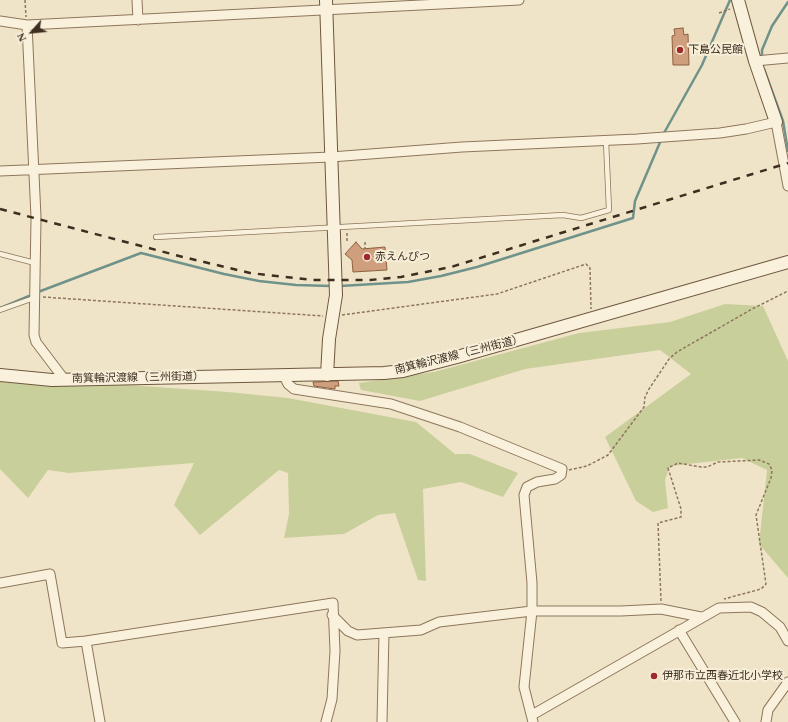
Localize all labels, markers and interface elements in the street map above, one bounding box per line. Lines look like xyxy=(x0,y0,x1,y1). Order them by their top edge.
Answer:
north arrow xyxy=(12,12,52,52)
text: N xyxy=(14,31,28,44)
place label: 下島公民館 xyxy=(688,43,743,57)
marker: 下島公民館 xyxy=(675,45,685,55)
place label: 赤えんぴつ xyxy=(375,250,430,264)
marker: 赤えんぴつ xyxy=(362,252,372,262)
street label: 南箕輪沢渡線（三州街道） xyxy=(393,333,525,377)
street label: 南箕輪沢渡線（三州街道） xyxy=(72,370,204,386)
place label: 伊那市立西春近北小学校 xyxy=(662,669,783,683)
marker: 伊那市立西春近北小学校 xyxy=(649,671,659,681)

